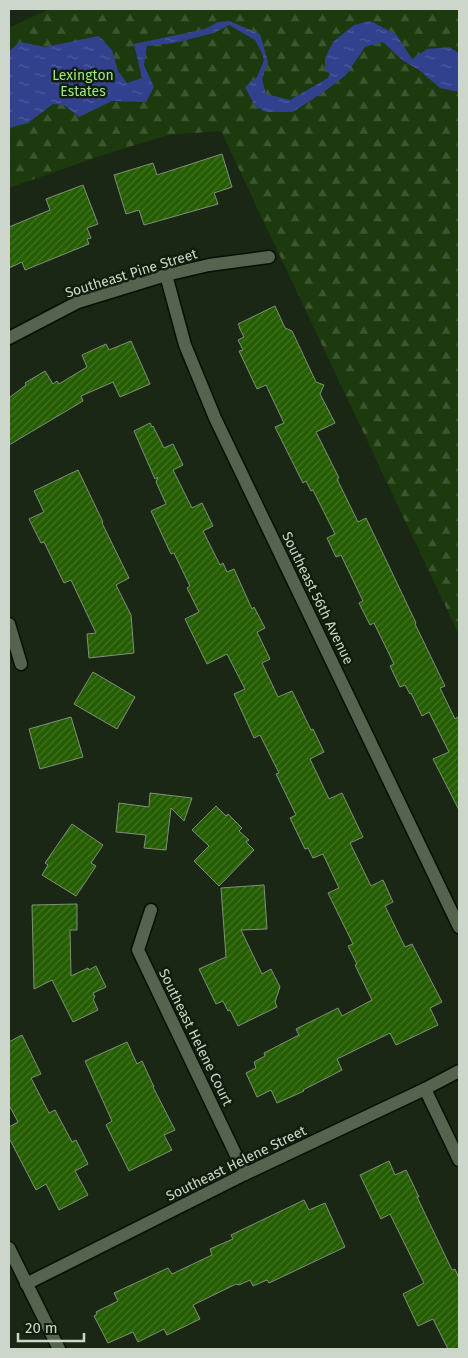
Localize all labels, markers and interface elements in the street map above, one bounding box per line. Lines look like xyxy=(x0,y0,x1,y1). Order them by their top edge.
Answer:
park label: Lexington Estates xyxy=(52,67,114,100)
street label: Southeast Pine Street xyxy=(63,245,200,302)
street label: Southeast 56th Avenue xyxy=(278,529,357,667)
street label: Southeast Helene Court xyxy=(155,966,237,1109)
street label: Southeast Helene Street xyxy=(163,1122,310,1205)
scale bar xyxy=(18,1310,84,1342)
text: 20 m xyxy=(25,1319,58,1337)

